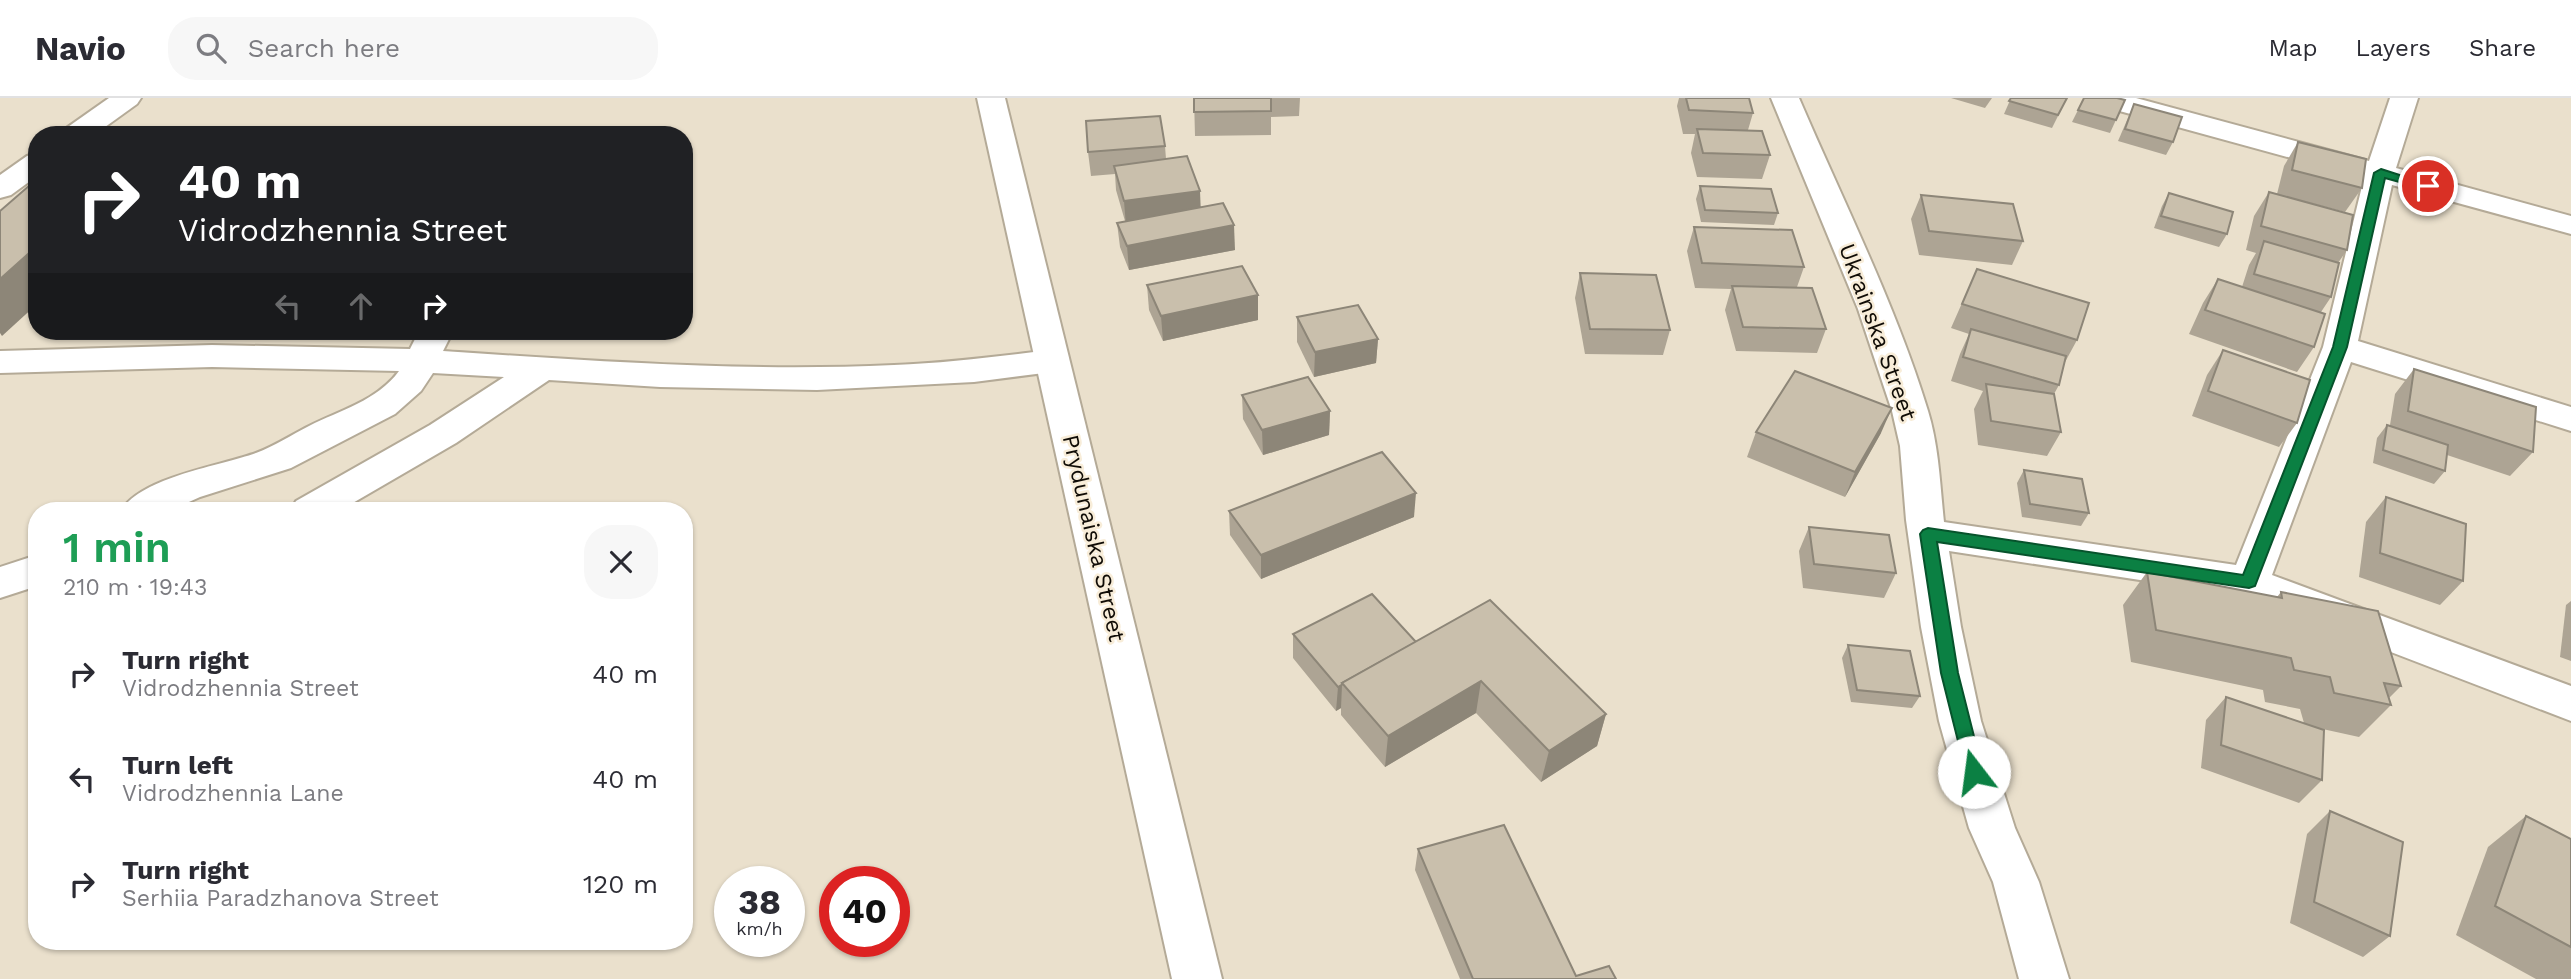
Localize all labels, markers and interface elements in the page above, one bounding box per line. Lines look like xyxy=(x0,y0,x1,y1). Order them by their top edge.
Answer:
search box xyxy=(168,17,658,80)
text: Navio xyxy=(35,29,126,68)
icon: search xyxy=(192,29,230,67)
text: Search here xyxy=(248,33,400,63)
text: Map xyxy=(2269,34,2317,62)
text: Layers xyxy=(2355,34,2431,62)
text: Share xyxy=(2469,34,2536,62)
text: 40 m xyxy=(178,152,301,210)
icon: right xyxy=(63,154,154,245)
pin xyxy=(2398,156,2458,216)
icon: arrive xyxy=(2409,167,2447,205)
text: Vidrodzhennia Street xyxy=(178,211,507,249)
street label: Ukrainska Street xyxy=(1833,240,1922,425)
icon: left xyxy=(269,287,307,325)
icon: ahead xyxy=(342,287,380,325)
icon: right xyxy=(415,287,453,325)
street label: Prydunaiska Street xyxy=(1057,432,1131,645)
text: 1 min xyxy=(63,523,171,572)
button: close xyxy=(584,525,658,599)
text: 210 m · 19:43 xyxy=(63,574,207,601)
text: Turn right xyxy=(122,645,249,675)
icon: right xyxy=(63,655,101,693)
text: 40 m xyxy=(592,659,658,689)
text: Vidrodzhennia Street xyxy=(122,675,359,702)
position arrow xyxy=(1937,735,2011,809)
text: Turn left xyxy=(122,750,233,780)
icon: left xyxy=(63,760,101,798)
text: 40 m xyxy=(592,764,658,794)
text: Vidrodzhennia Lane xyxy=(122,780,344,807)
text: Turn right xyxy=(122,855,249,885)
icon: right xyxy=(63,865,101,903)
speed limit sign: 40 xyxy=(819,866,910,957)
text: 120 m xyxy=(583,869,658,899)
text: 38 xyxy=(738,881,781,923)
text: Serhiia Paradzhanova Street xyxy=(122,885,439,912)
text: km/h xyxy=(736,918,783,939)

